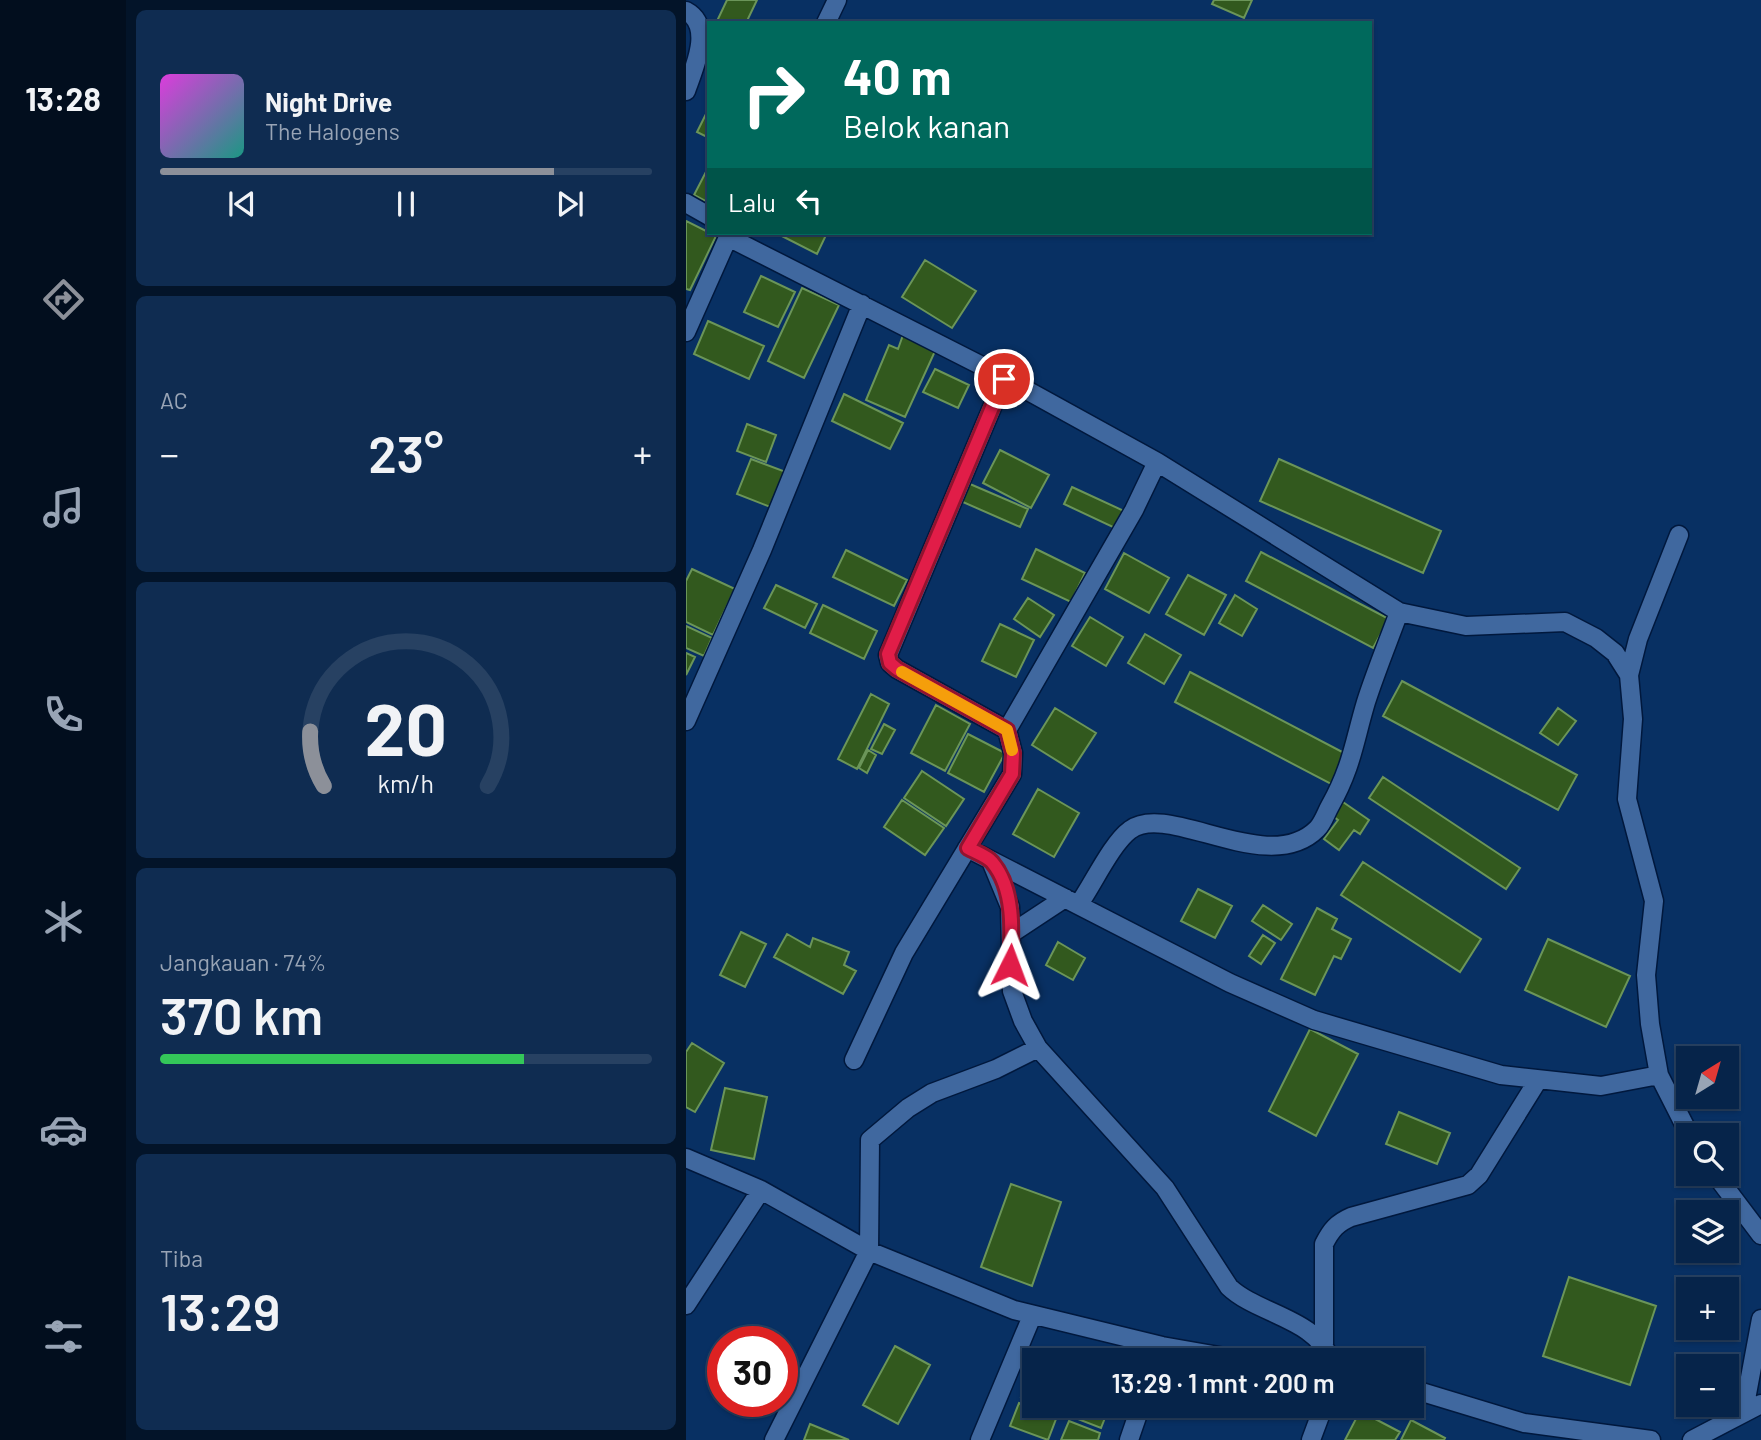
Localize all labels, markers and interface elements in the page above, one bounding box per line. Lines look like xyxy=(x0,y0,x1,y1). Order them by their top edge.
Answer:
text: 40 m xyxy=(843,46,951,105)
icon: right xyxy=(728,49,819,140)
text: 13:28 xyxy=(25,79,101,117)
text: Night Drive xyxy=(265,86,392,117)
text: Belok kanan xyxy=(843,106,1010,144)
text: The Halogens xyxy=(265,117,400,145)
icon: left xyxy=(790,182,828,220)
icon: previous xyxy=(223,185,261,223)
icon: pause xyxy=(387,185,425,223)
icon: next xyxy=(551,185,589,223)
text: Lalu xyxy=(728,186,776,217)
icon: directions xyxy=(39,275,88,324)
pin xyxy=(974,349,1034,409)
icon: arrive xyxy=(985,360,1023,398)
text: AC xyxy=(160,386,188,414)
text: 23° xyxy=(368,421,444,483)
text: − xyxy=(160,430,179,476)
text: + xyxy=(633,430,652,476)
icon: music xyxy=(39,483,88,532)
text: 20 xyxy=(365,683,447,771)
icon: phone xyxy=(39,690,88,739)
text: km/h xyxy=(378,768,434,798)
icon: climate xyxy=(39,897,88,946)
position arrow xyxy=(973,928,1047,1002)
text: Jangkauan · 74% xyxy=(160,948,326,976)
text: 370 km xyxy=(160,983,323,1045)
north arrow xyxy=(1676,1046,1740,1110)
map controls xyxy=(1676,1046,1739,1417)
icon: car xyxy=(39,1105,88,1154)
button: search xyxy=(1676,1123,1739,1186)
button: layers xyxy=(1676,1200,1739,1263)
text: Tiba xyxy=(160,1244,203,1272)
button: + xyxy=(1676,1277,1739,1340)
text: 13:29 xyxy=(160,1279,280,1341)
icon: filters xyxy=(39,1312,88,1361)
speed limit sign: 30 xyxy=(707,1326,798,1417)
button: − xyxy=(1676,1354,1739,1417)
text: 13:29 · 1 mnt · 200 m xyxy=(1111,1367,1335,1398)

